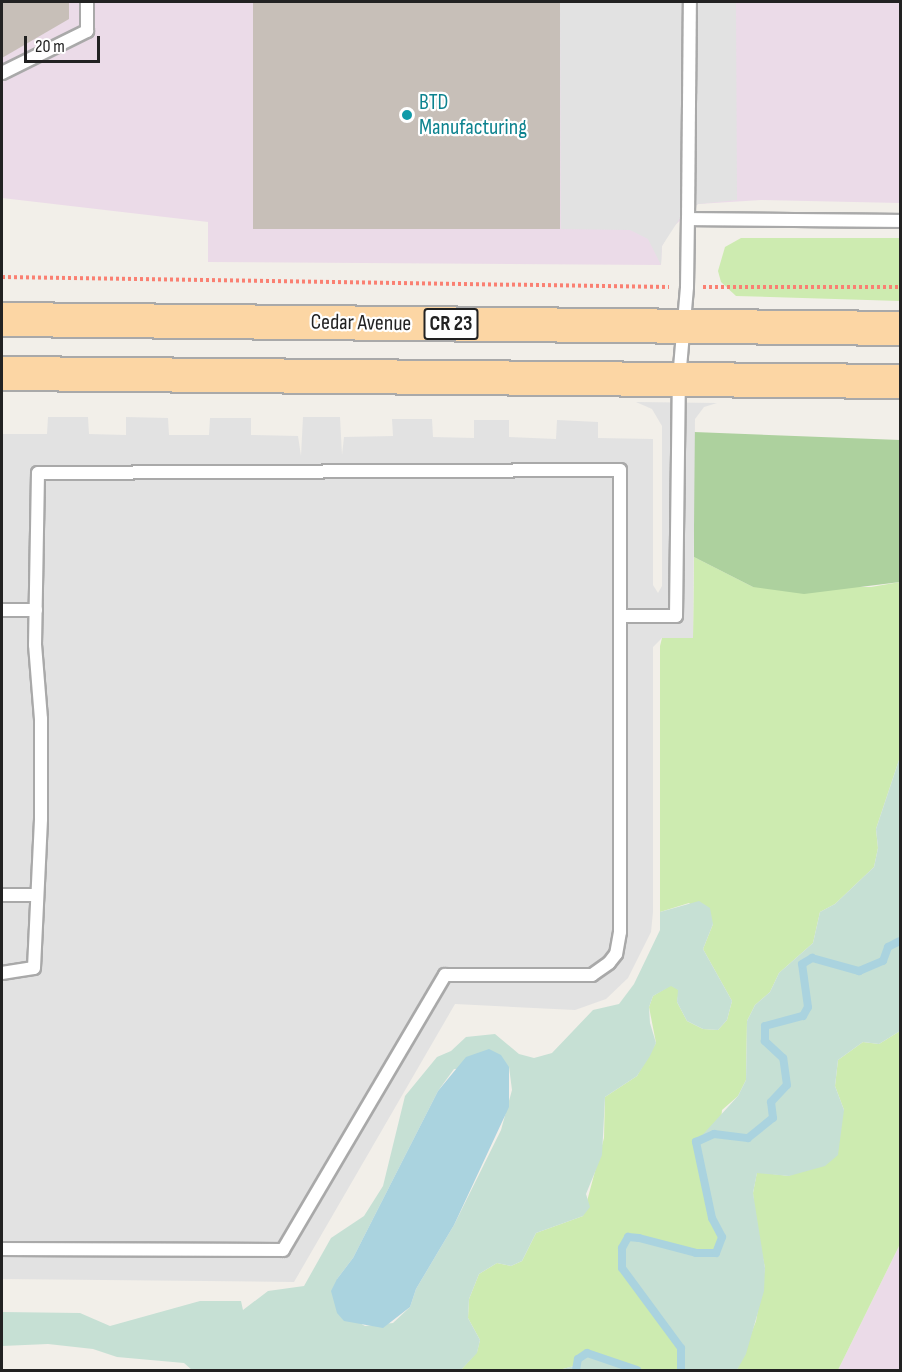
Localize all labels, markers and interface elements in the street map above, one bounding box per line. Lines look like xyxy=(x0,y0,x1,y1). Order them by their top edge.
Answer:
scale bar xyxy=(27,24,104,62)
text: 20 m xyxy=(35,36,65,57)
place label: BTD Manufacturing xyxy=(419,89,527,140)
marker: BTD Manufacturing xyxy=(400,108,414,122)
road number: CR 23 xyxy=(422,306,480,342)
street label: Cedar Avenue xyxy=(310,309,412,337)

